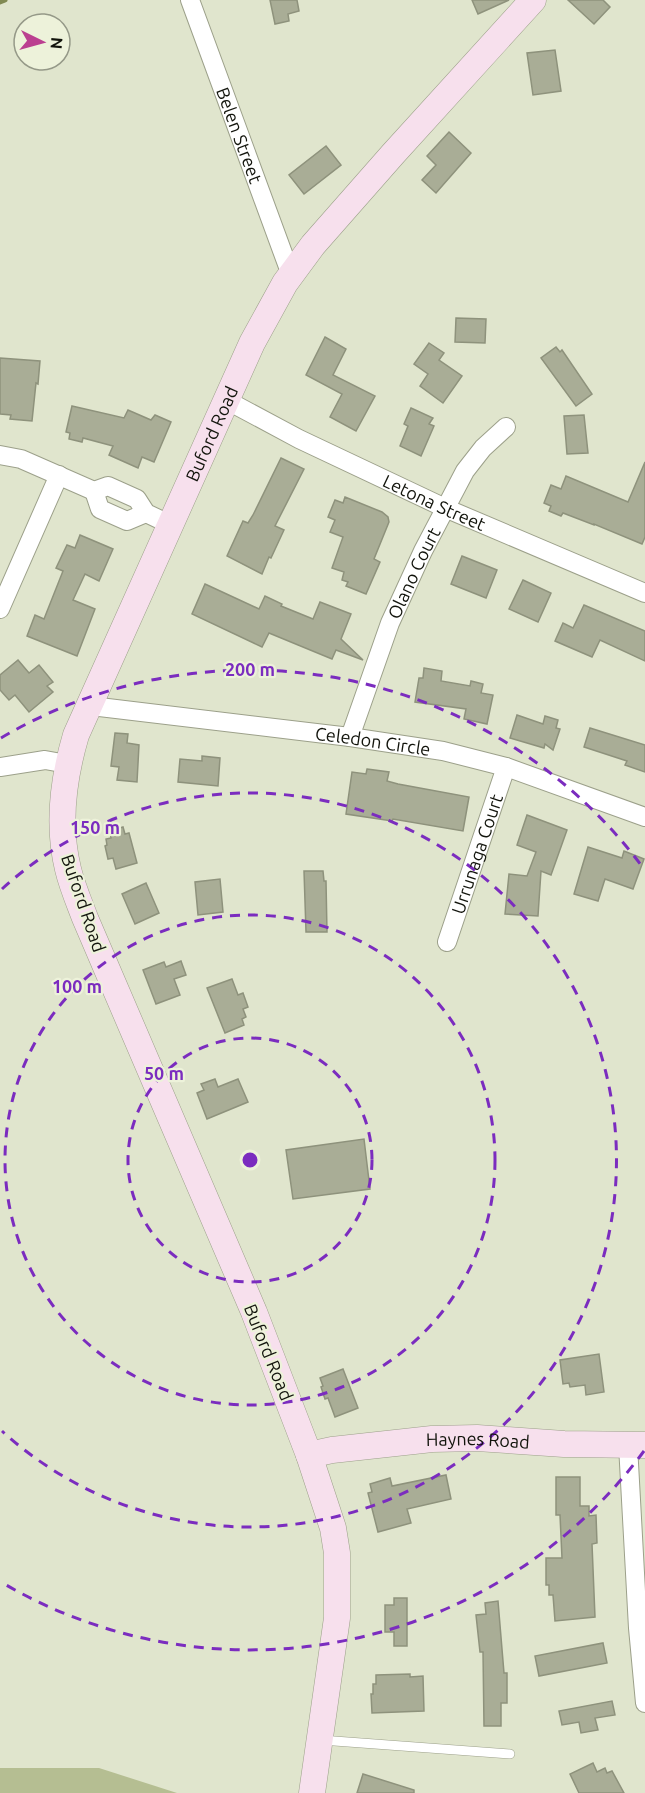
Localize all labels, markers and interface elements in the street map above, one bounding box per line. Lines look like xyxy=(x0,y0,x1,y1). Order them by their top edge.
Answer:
north arrow xyxy=(12,12,72,72)
text: N xyxy=(47,37,66,50)
street label: Belen Street xyxy=(213,84,266,186)
street label: Buford Road xyxy=(181,383,241,484)
street label: Letona Street xyxy=(380,470,489,534)
street label: Olano Court xyxy=(383,524,444,622)
text: 200 m xyxy=(225,659,275,679)
street label: Celedon Circle xyxy=(314,723,432,759)
street label: Urrunaga Court xyxy=(447,791,506,916)
text: 150 m xyxy=(70,817,120,837)
street label: Buford Road xyxy=(58,852,110,954)
text: 100 m xyxy=(52,976,102,996)
text: 50 m xyxy=(144,1063,184,1083)
centre of rings xyxy=(240,1150,260,1170)
street label: Buford Road xyxy=(241,1301,297,1403)
street label: Haynes Road xyxy=(426,1428,530,1452)

